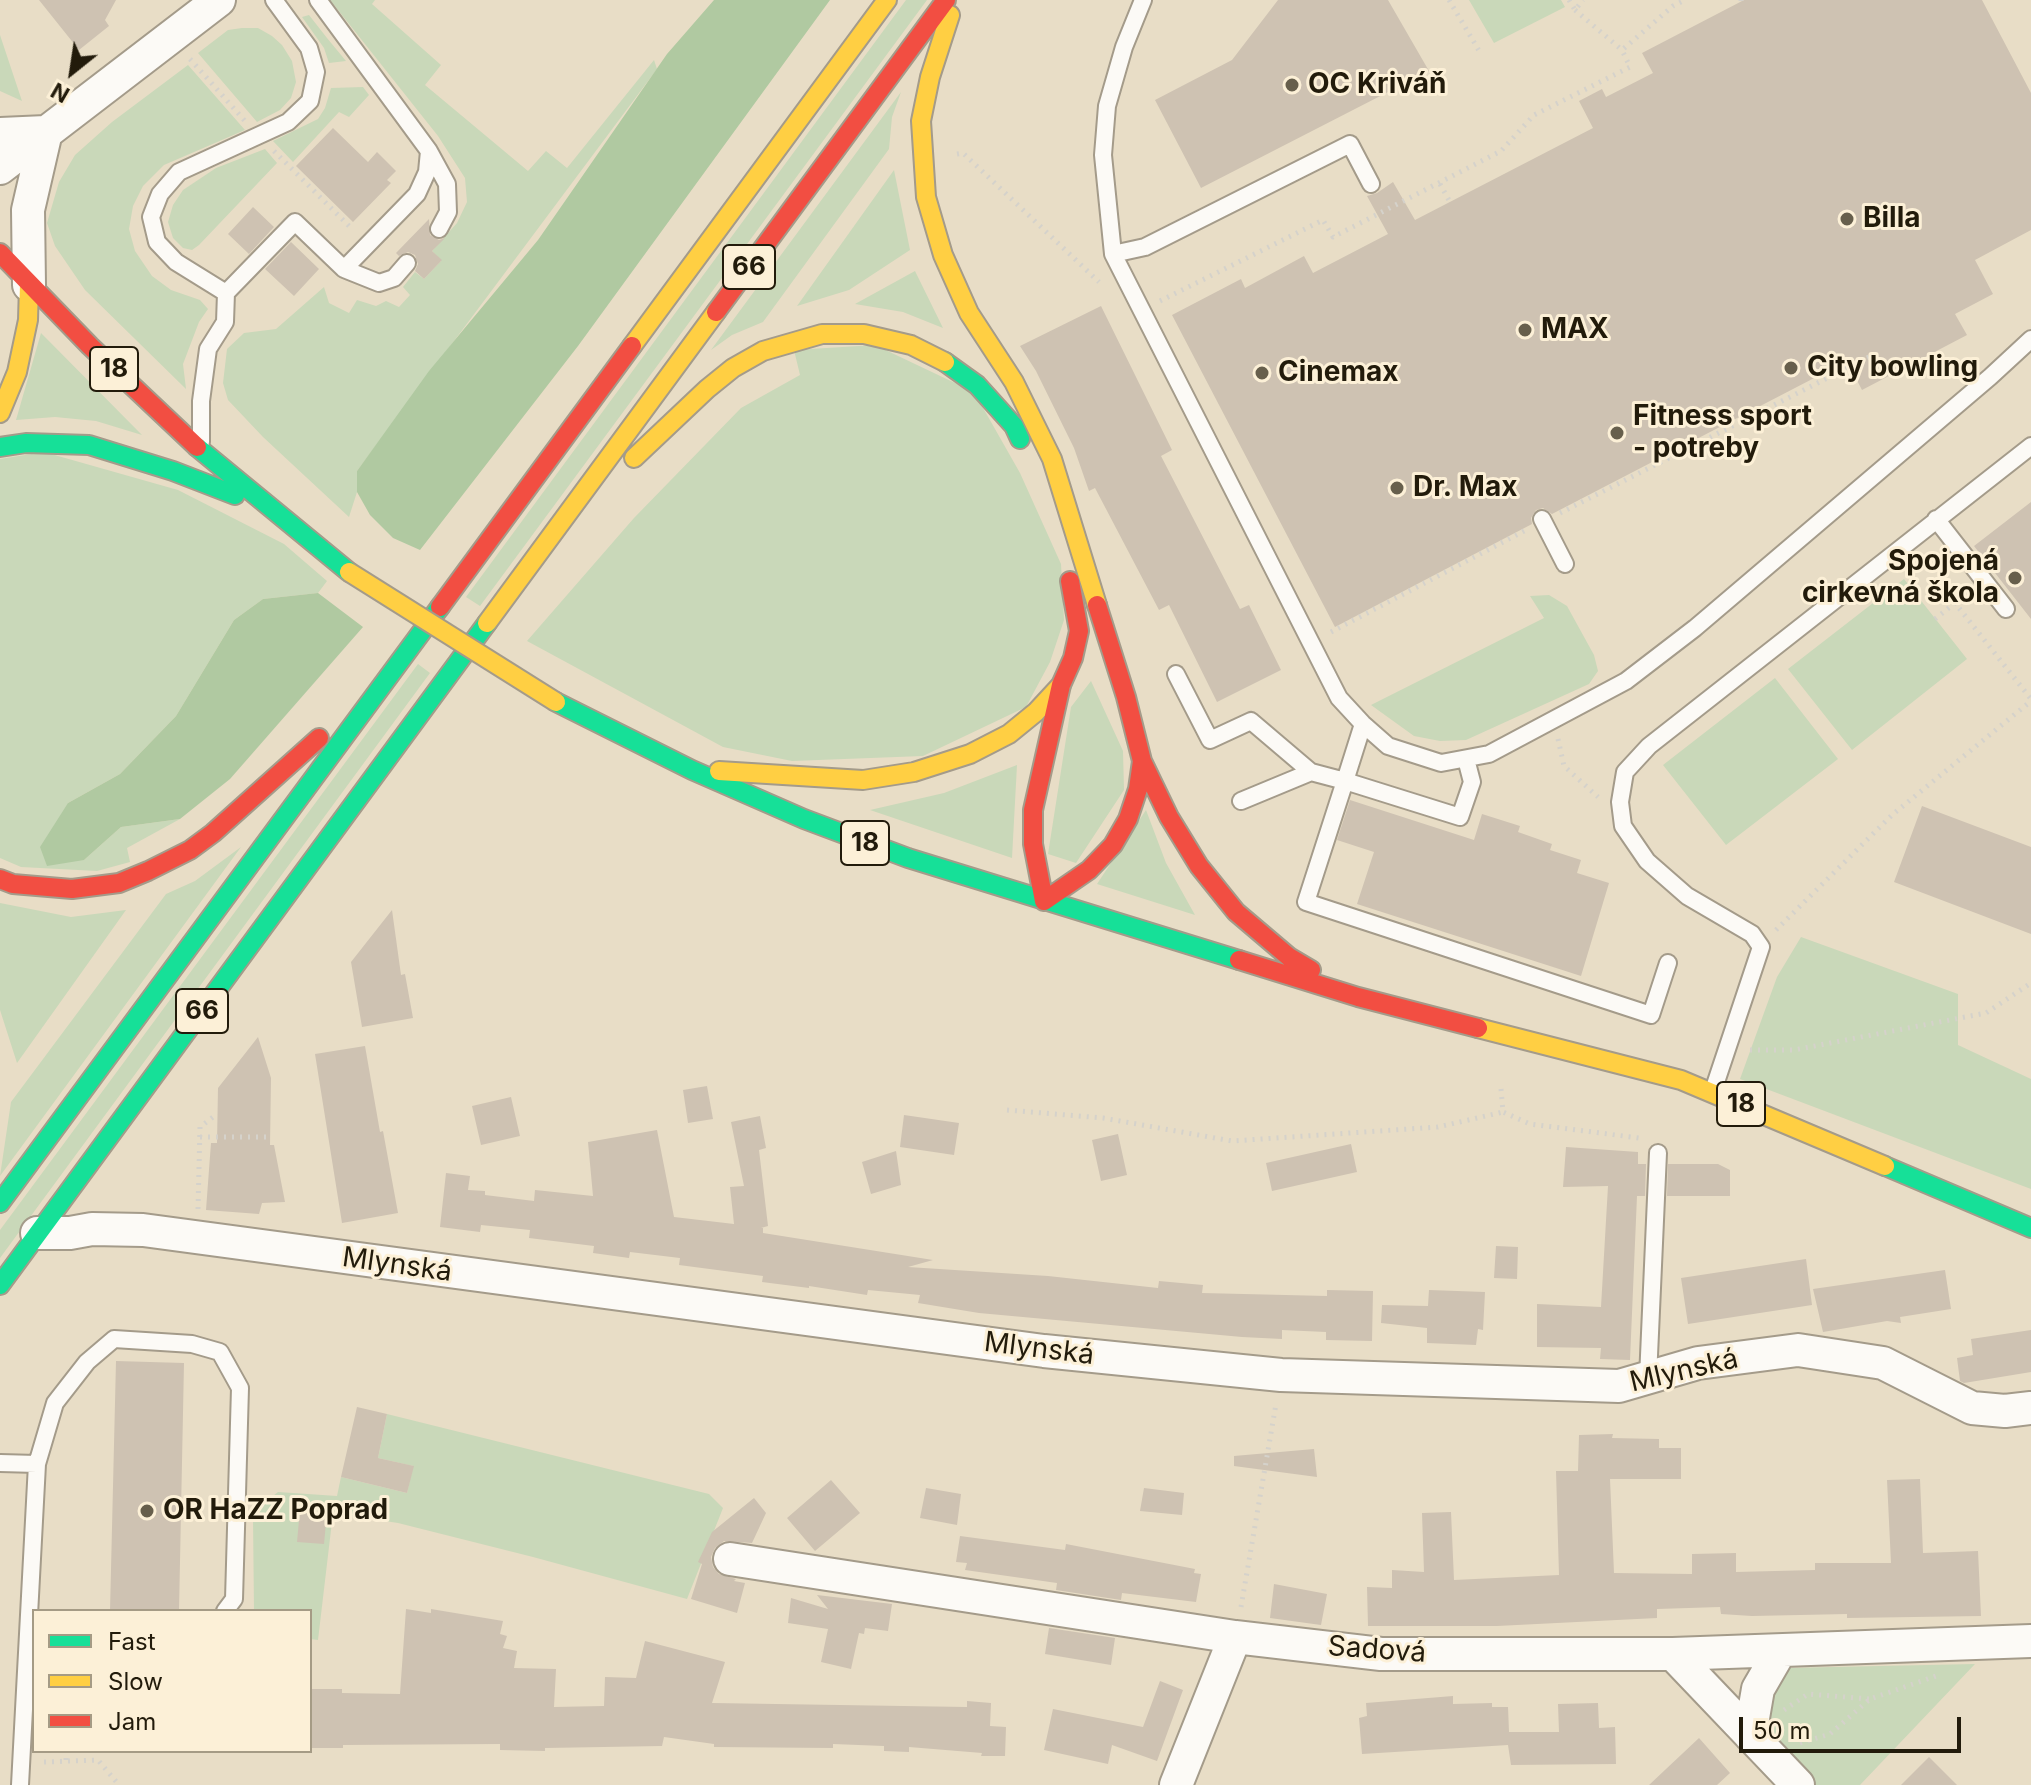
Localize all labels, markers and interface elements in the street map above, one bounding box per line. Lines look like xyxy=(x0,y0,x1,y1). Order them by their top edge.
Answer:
north arrow xyxy=(32,32,112,112)
place label: OC Kriváň xyxy=(1308,68,1446,102)
marker: OC Kriváň xyxy=(1283,76,1301,94)
text: N xyxy=(46,77,74,108)
place label: Billa xyxy=(1863,202,1921,236)
marker: Billa xyxy=(1838,210,1856,228)
road number: 66 xyxy=(723,245,775,289)
place label: MAX xyxy=(1541,313,1609,347)
marker: MAX xyxy=(1516,321,1534,339)
road number: 18 xyxy=(90,347,138,391)
place label: City bowling xyxy=(1807,351,1978,385)
place label: Cinemax xyxy=(1278,356,1398,390)
marker: City bowling xyxy=(1782,359,1800,377)
marker: Cinemax xyxy=(1253,364,1271,382)
place label: Fitness sport - potreby xyxy=(1633,400,1812,466)
marker: Fitness sport - potreby xyxy=(1608,424,1626,442)
place label: Dr. Max xyxy=(1413,471,1517,505)
marker: Dr. Max xyxy=(1388,479,1406,497)
place label: Spojená cirkevná škola xyxy=(1802,545,1999,611)
marker: Spojená cirkevná škola xyxy=(2006,569,2024,587)
road number: 18 xyxy=(841,821,889,865)
road number: 66 xyxy=(176,989,228,1033)
road number: 18 xyxy=(1717,1082,1765,1126)
street label: Mlynská xyxy=(340,1241,454,1289)
street label: Mlynská xyxy=(982,1326,1096,1372)
street label: Mlynská xyxy=(1626,1342,1742,1400)
place label: OR HaZZ Poprad xyxy=(163,1494,388,1528)
marker: OR HaZZ Poprad xyxy=(138,1502,156,1520)
legend xyxy=(32,1609,312,1753)
text: Fast xyxy=(108,1627,156,1656)
street label: Sadová xyxy=(1327,1630,1427,1670)
text: Slow xyxy=(108,1667,163,1696)
scale bar xyxy=(1743,1701,1965,1751)
text: Jam xyxy=(108,1707,156,1736)
text: 50 m xyxy=(1753,1716,1811,1745)

